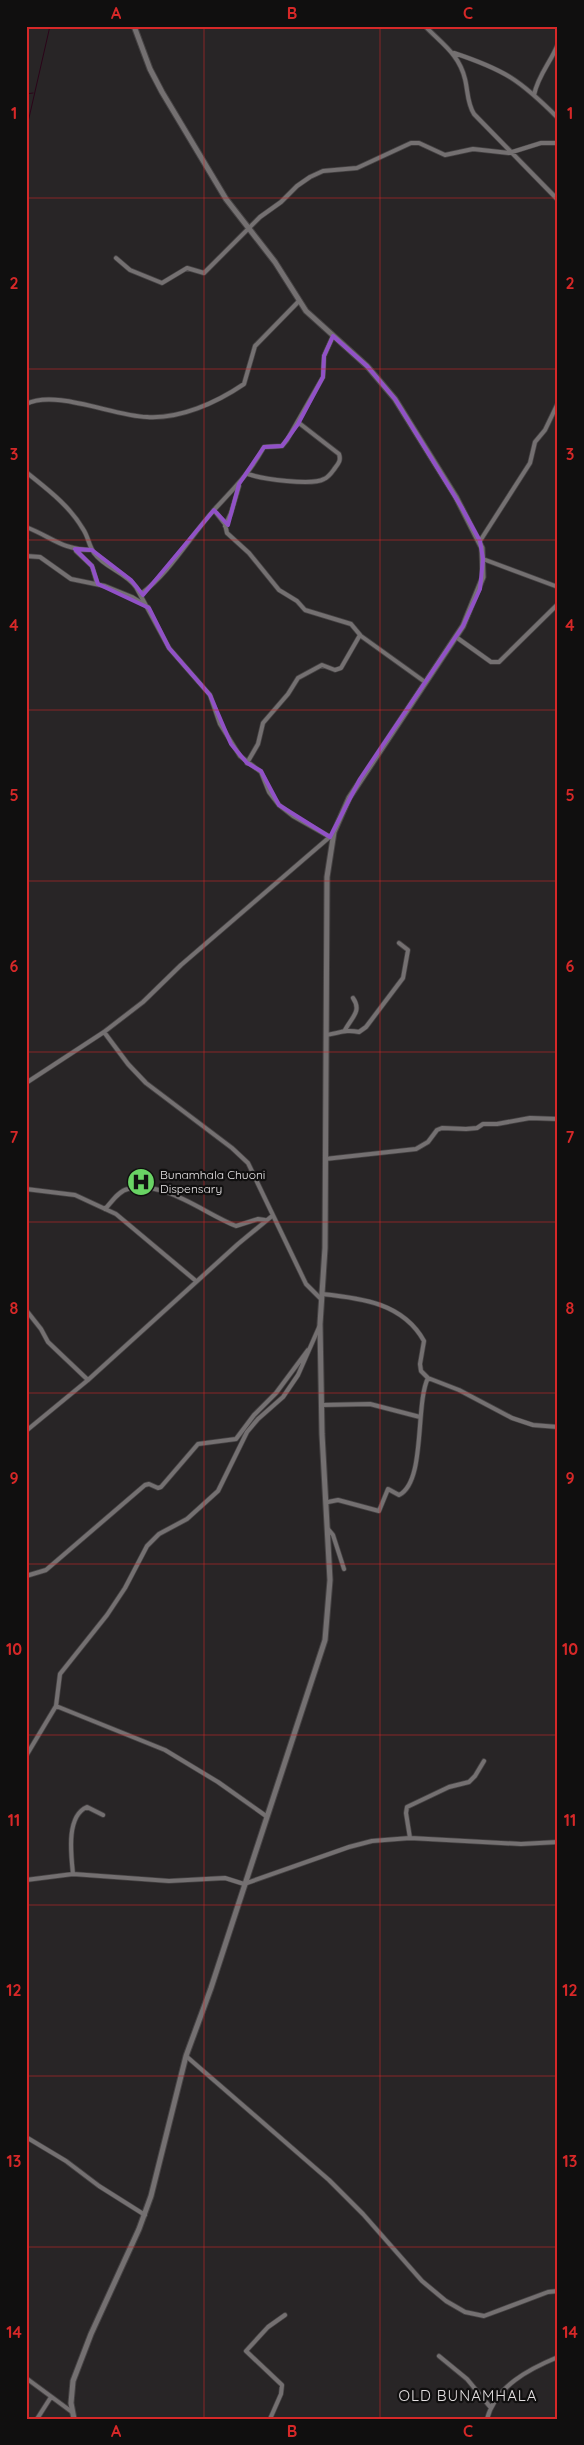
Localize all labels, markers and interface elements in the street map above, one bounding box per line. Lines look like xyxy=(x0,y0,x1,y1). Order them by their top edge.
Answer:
text: A xyxy=(111,3,122,23)
text: B xyxy=(287,3,297,23)
text: C xyxy=(463,3,473,23)
text: 1 xyxy=(11,103,17,123)
text: 1 xyxy=(567,103,573,123)
text: 2 xyxy=(9,273,19,293)
text: 2 xyxy=(565,273,575,293)
text: 3 xyxy=(10,444,18,464)
text: 3 xyxy=(566,444,574,464)
text: 4 xyxy=(9,615,19,635)
text: 4 xyxy=(565,615,575,635)
text: 5 xyxy=(9,785,19,805)
text: 5 xyxy=(565,785,575,805)
text: 6 xyxy=(10,956,19,976)
text: 6 xyxy=(566,956,575,976)
text: 7 xyxy=(10,1127,19,1147)
text: 7 xyxy=(566,1127,575,1147)
hospital icon: Bunamhala Chuoni Dispensary xyxy=(126,1167,156,1197)
place label: Bunamhala Chuoni Dispensary xyxy=(160,1167,265,1196)
text: 8 xyxy=(10,1298,19,1318)
text: 8 xyxy=(566,1298,575,1318)
text: 9 xyxy=(9,1468,19,1488)
text: 9 xyxy=(565,1468,575,1488)
text: 10 xyxy=(6,1639,22,1659)
text: 10 xyxy=(562,1639,578,1659)
text: 11 xyxy=(8,1810,20,1830)
text: 11 xyxy=(564,1810,576,1830)
text: 12 xyxy=(6,1980,22,2000)
text: 12 xyxy=(562,1980,578,2000)
text: 13 xyxy=(7,2151,21,2171)
text: 13 xyxy=(563,2151,577,2171)
text: 14 xyxy=(6,2322,22,2342)
text: 14 xyxy=(562,2322,578,2342)
district label: OLD BUNAMHALA xyxy=(398,2386,538,2405)
text: A xyxy=(111,2421,122,2441)
text: B xyxy=(287,2421,297,2441)
text: C xyxy=(463,2421,473,2441)

